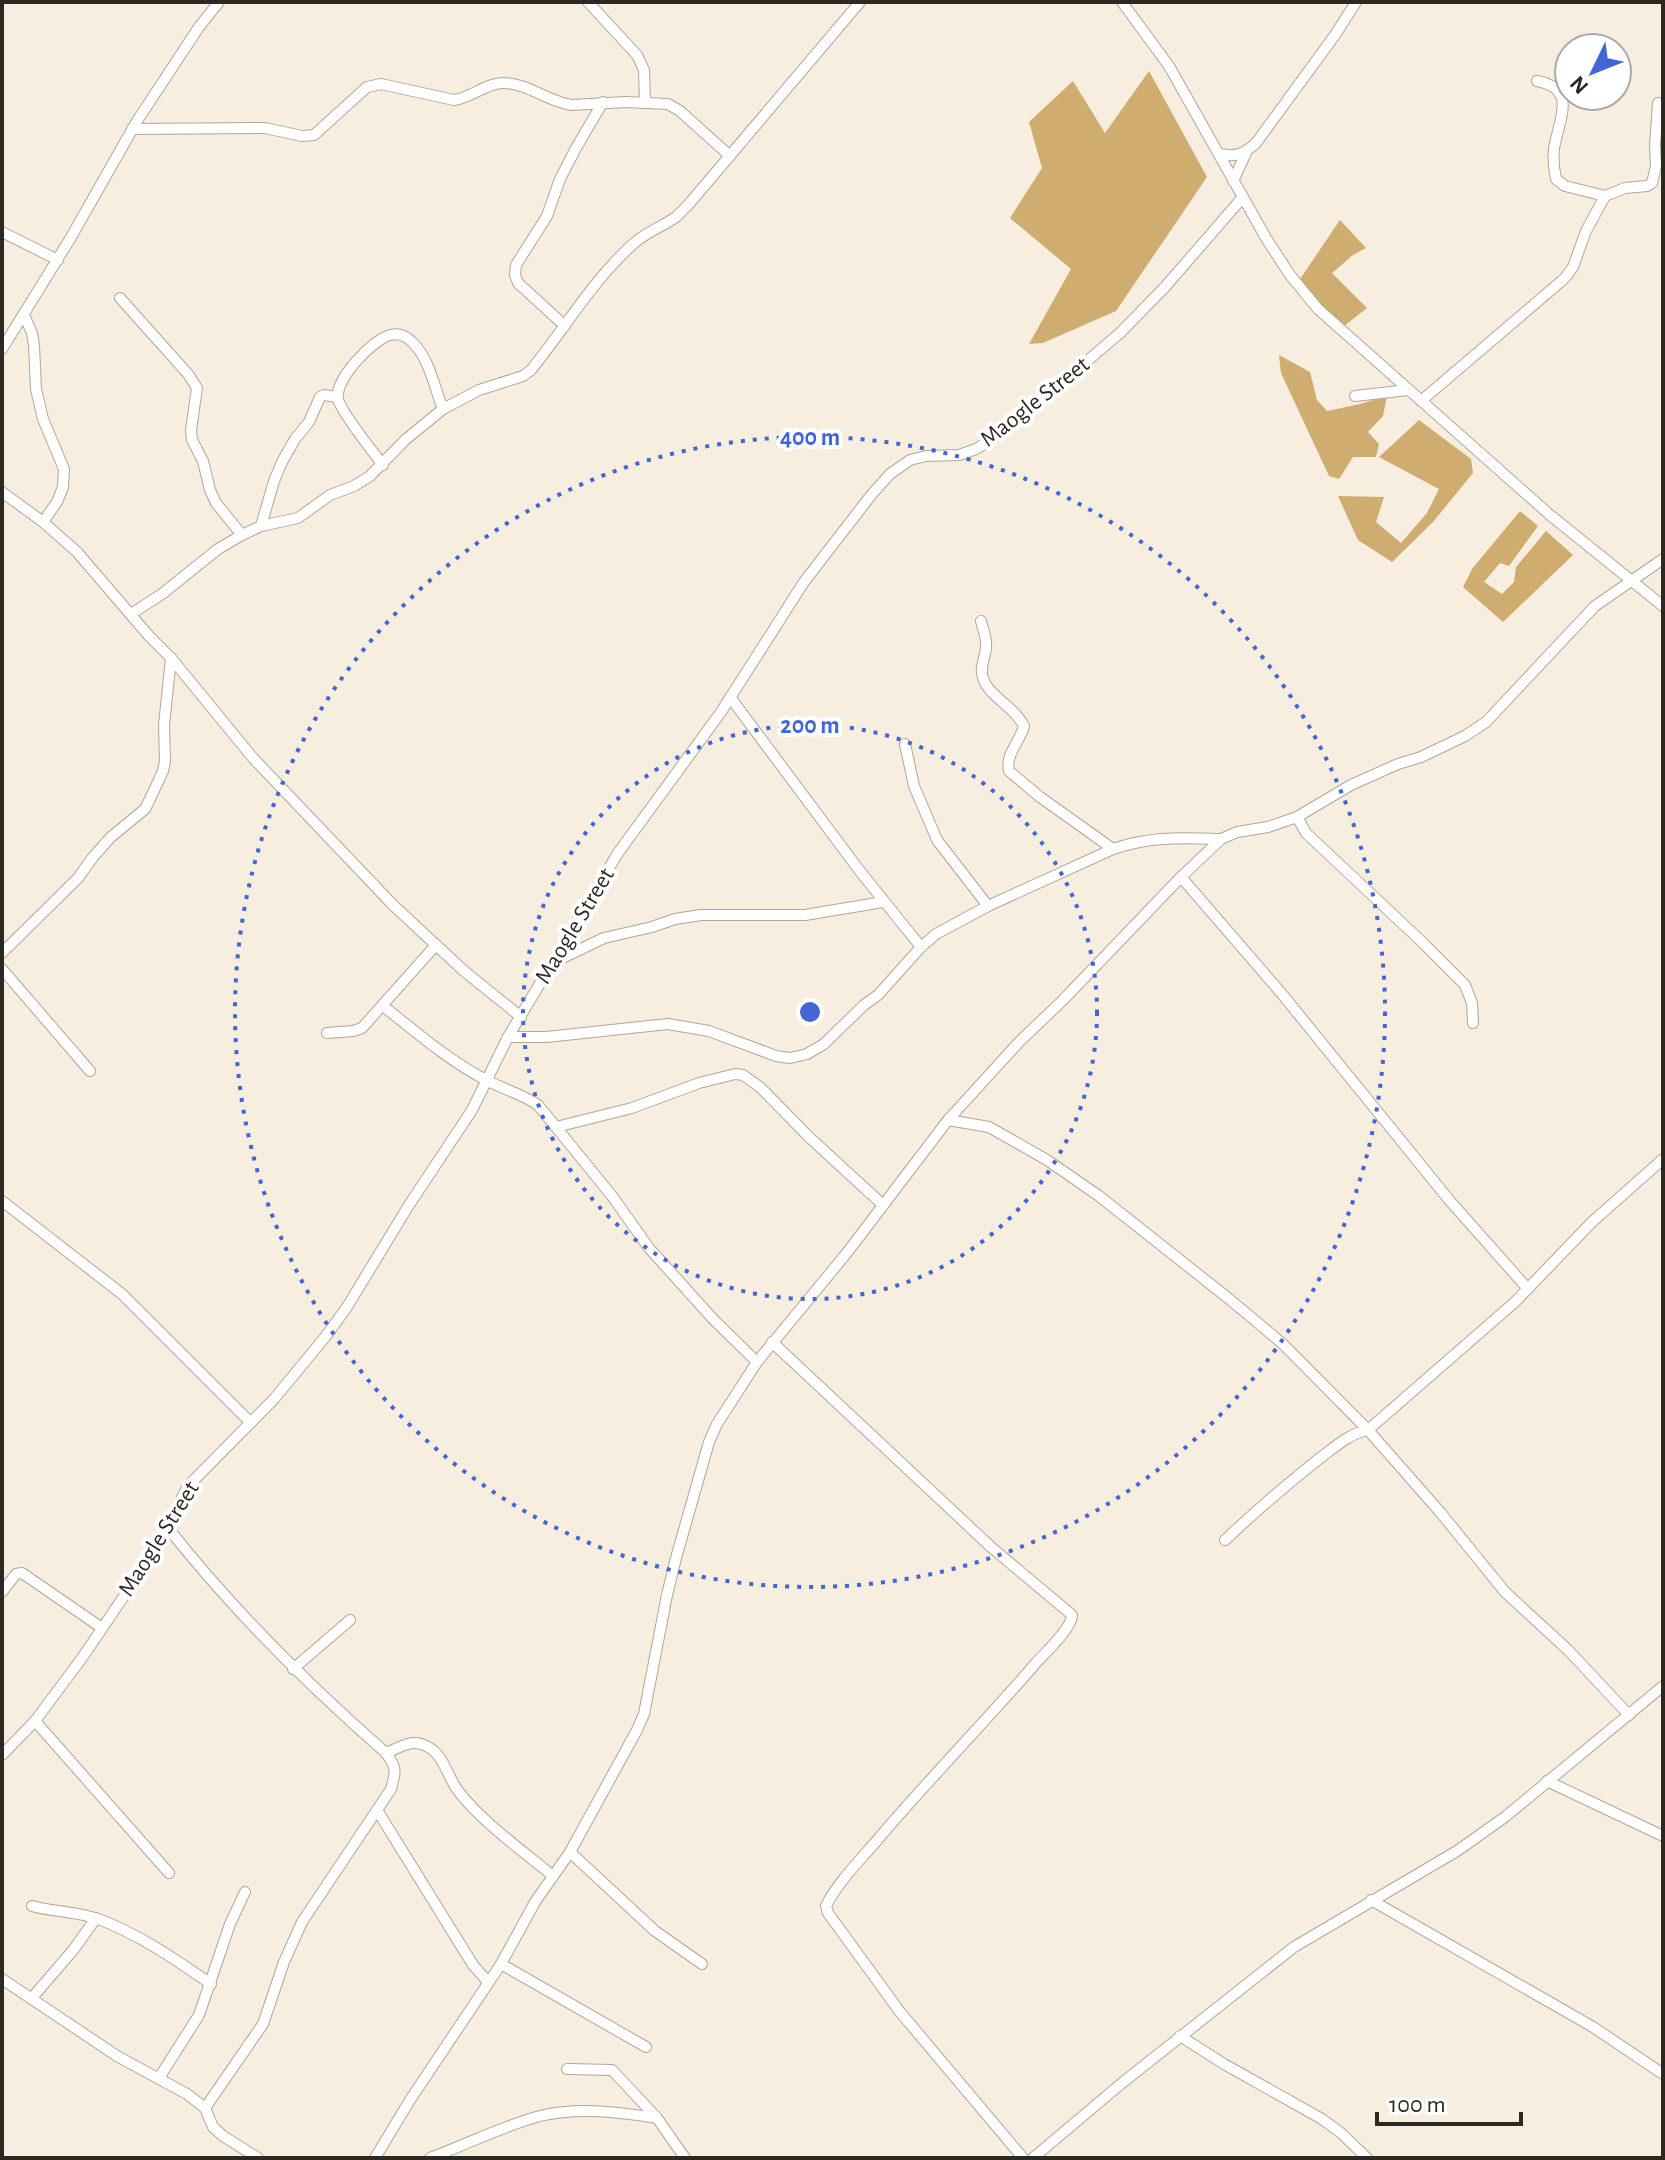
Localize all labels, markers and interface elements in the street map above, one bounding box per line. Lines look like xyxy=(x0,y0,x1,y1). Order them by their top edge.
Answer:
north arrow xyxy=(1553,32,1633,112)
text: N xyxy=(1566,72,1592,98)
street label: Maogle Street xyxy=(976,352,1094,452)
text: 400 m xyxy=(780,426,840,450)
text: 200 m xyxy=(780,714,840,738)
street label: Maogle Street xyxy=(531,864,619,988)
centre of rings xyxy=(796,998,824,1026)
street label: Maogle Street xyxy=(114,1477,204,1601)
scale bar xyxy=(1377,2076,1521,2126)
text: 100 m xyxy=(1389,2093,1446,2117)

